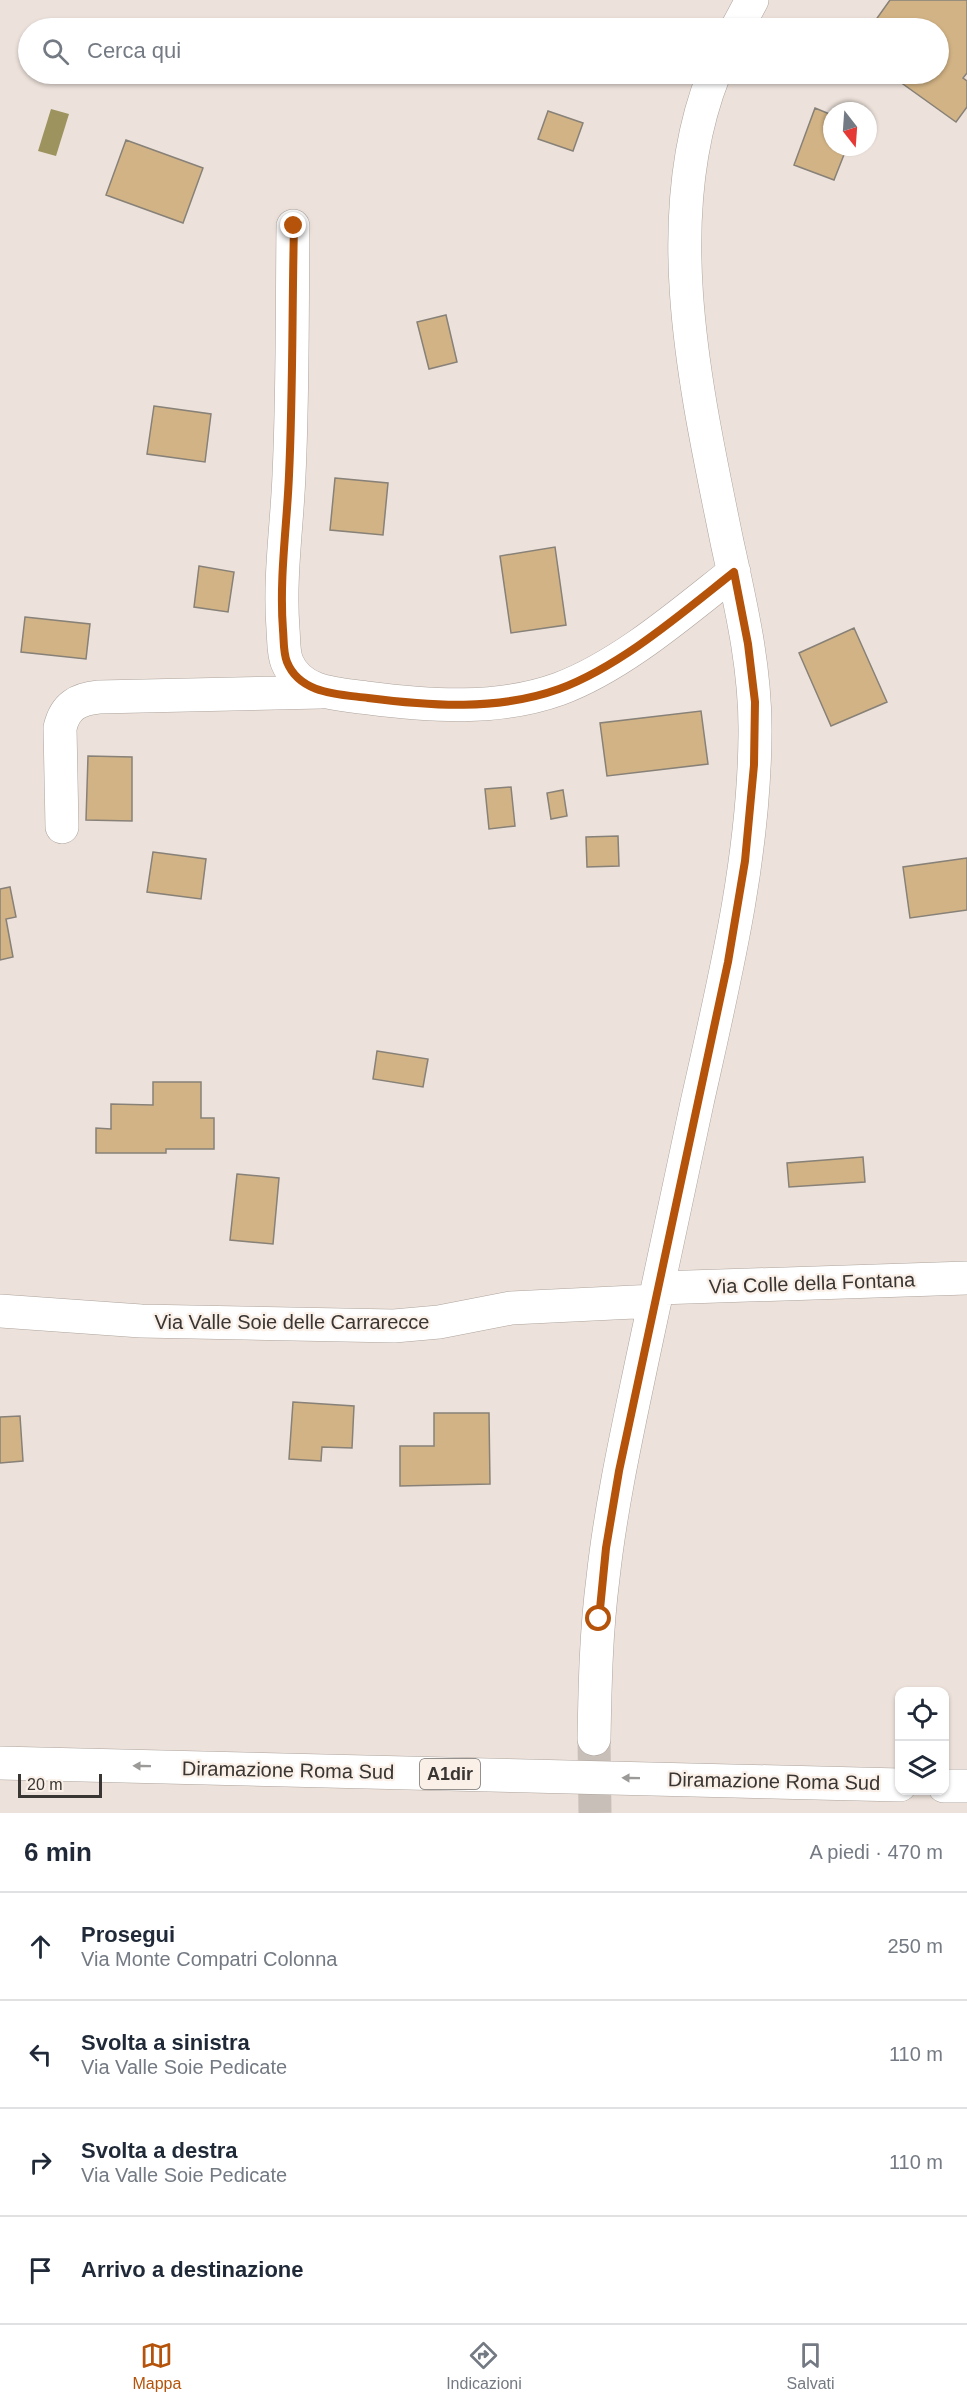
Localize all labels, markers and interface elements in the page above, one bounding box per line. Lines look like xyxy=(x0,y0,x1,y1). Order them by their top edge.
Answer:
search box xyxy=(18,18,949,84)
icon: search xyxy=(39,35,72,68)
text: Cerca qui xyxy=(87,38,181,63)
north arrow xyxy=(823,102,877,156)
route end xyxy=(280,212,306,238)
street label: Via Colle della Fontana xyxy=(708,1268,916,1298)
street label: Via Valle Soie delle Carrarecce xyxy=(155,1311,429,1333)
route start xyxy=(585,1605,611,1631)
map controls xyxy=(895,1687,949,1795)
button: locate xyxy=(895,1687,949,1741)
button: layers xyxy=(895,1741,949,1795)
street label: Diramazione Roma Sud xyxy=(182,1757,394,1783)
road number: A1dir xyxy=(420,1759,480,1789)
one-way arrow xyxy=(133,1761,152,1771)
street label: Diramazione Roma Sud xyxy=(668,1768,880,1794)
scale bar xyxy=(18,1771,102,1798)
one-way arrow xyxy=(622,1773,641,1783)
text: 20 m xyxy=(27,1776,63,1793)
text: 6 min xyxy=(24,1837,92,1867)
text: A piedi · 470 m xyxy=(810,1841,943,1863)
text: Prosegui xyxy=(81,1922,175,1947)
icon: ahead xyxy=(24,1930,57,1963)
text: 250 m xyxy=(887,1935,943,1957)
text: Via Monte Compatri Colonna xyxy=(81,1948,337,1970)
text: Svolta a sinistra xyxy=(81,2030,250,2055)
icon: left xyxy=(24,2038,57,2071)
text: 110 m xyxy=(889,2043,943,2065)
text: Via Valle Soie Pedicate xyxy=(81,2056,287,2078)
text: Svolta a destra xyxy=(81,2138,238,2163)
icon: right xyxy=(24,2146,57,2179)
text: 110 m xyxy=(889,2151,943,2173)
text: Via Valle Soie Pedicate xyxy=(81,2164,287,2186)
icon: arrive xyxy=(24,2254,57,2287)
text: Arrivo a destinazione xyxy=(81,2257,304,2282)
tab: Mappa xyxy=(132,2339,181,2393)
tab: Indicazioni xyxy=(446,2339,522,2393)
tab: Salvati xyxy=(787,2339,835,2393)

